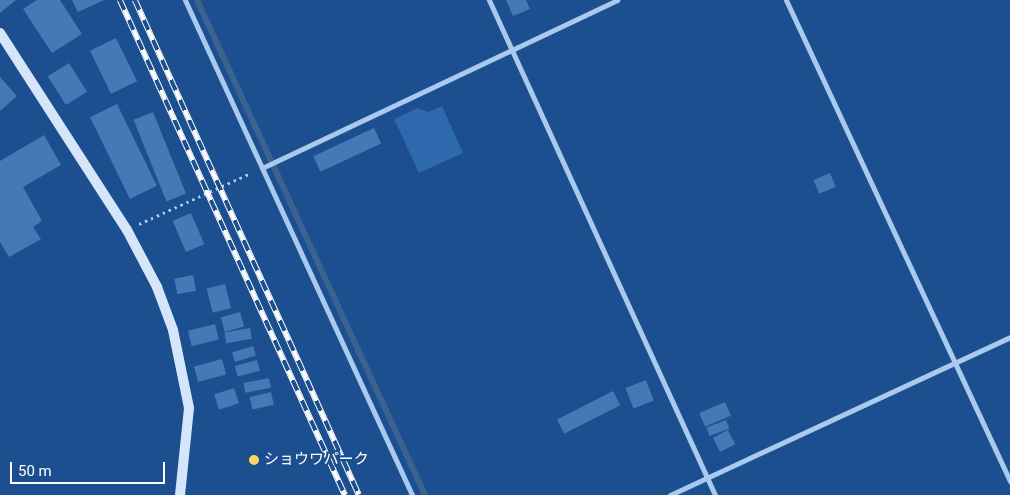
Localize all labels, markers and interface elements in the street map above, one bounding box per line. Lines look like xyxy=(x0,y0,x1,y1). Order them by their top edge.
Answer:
place label: ショウワパーク xyxy=(264,451,369,469)
scale bar xyxy=(12,452,168,484)
marker: ショウワパーク xyxy=(248,454,260,466)
text: 50 m xyxy=(18,462,52,480)

